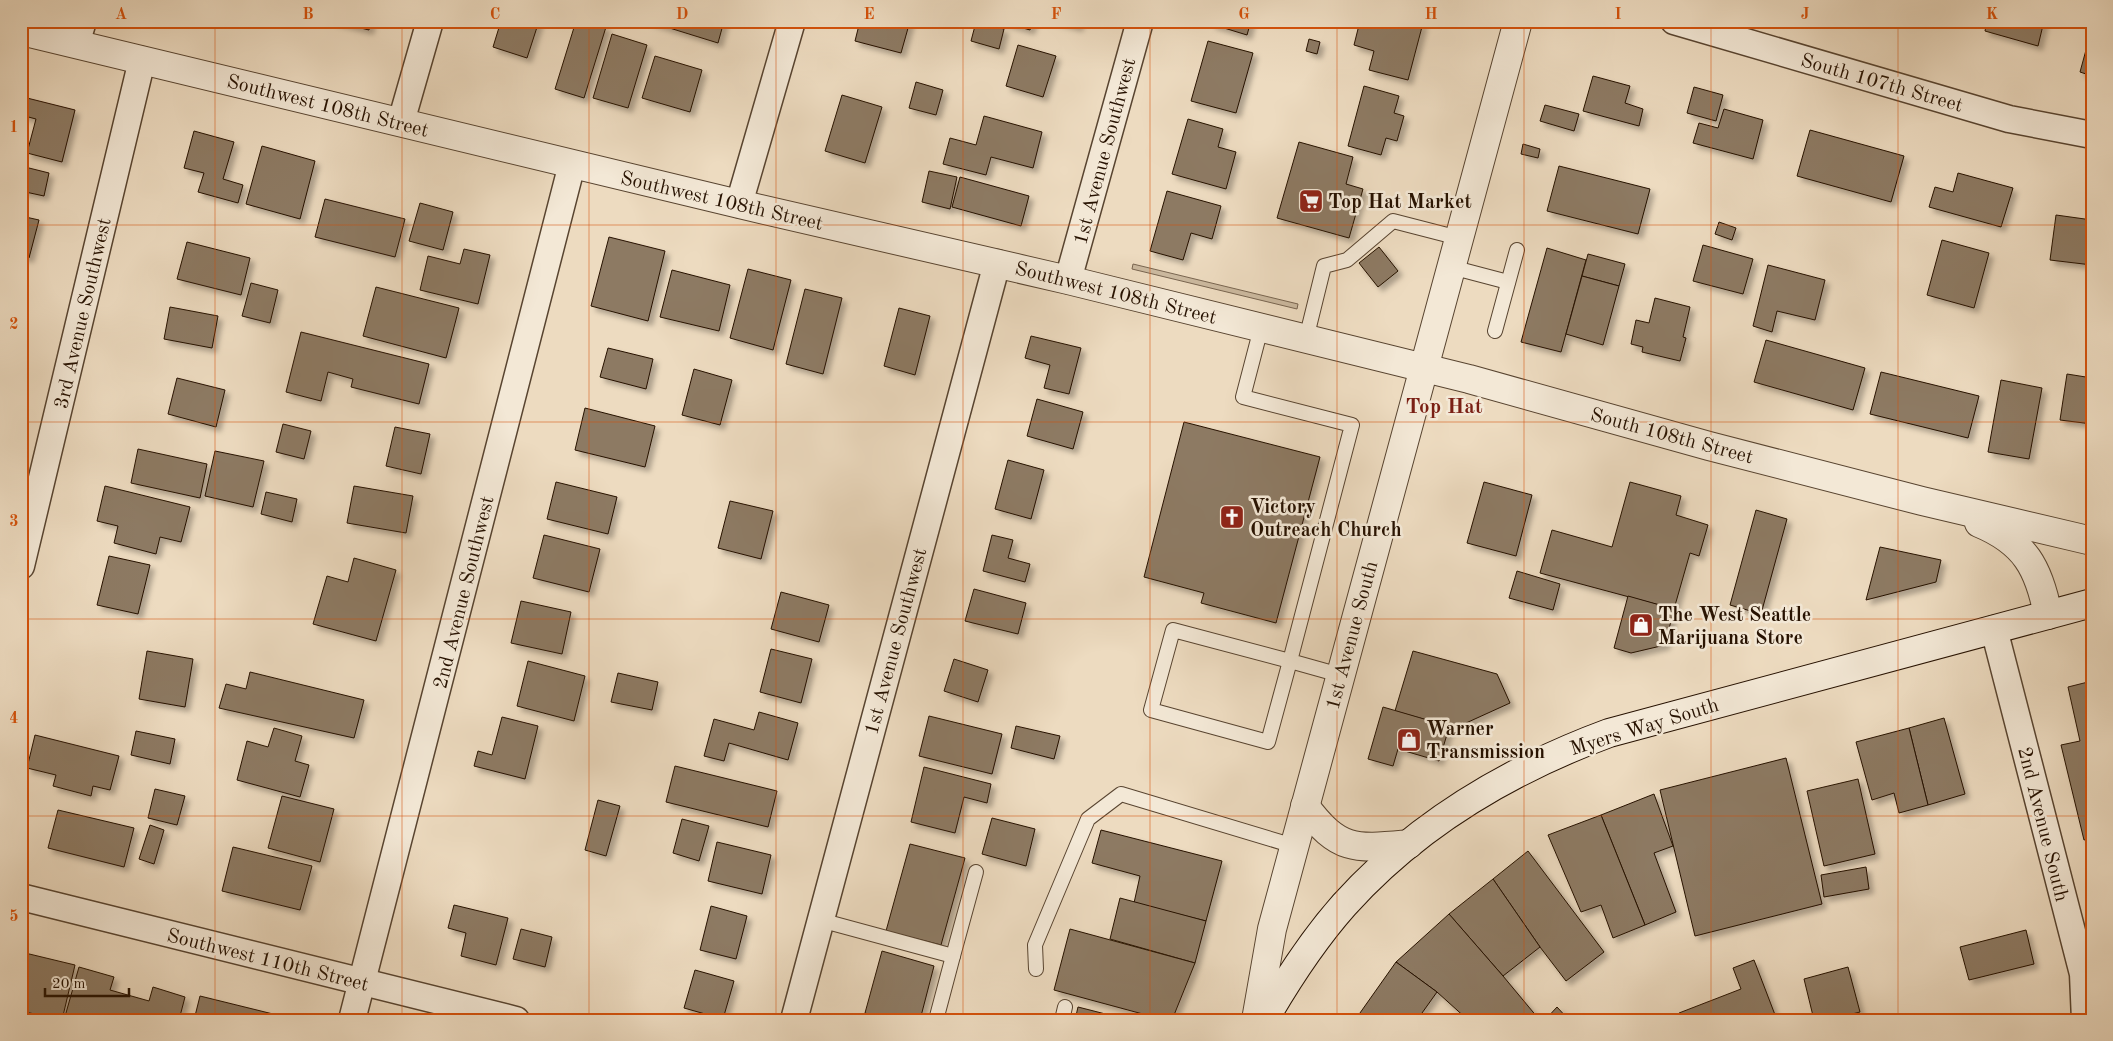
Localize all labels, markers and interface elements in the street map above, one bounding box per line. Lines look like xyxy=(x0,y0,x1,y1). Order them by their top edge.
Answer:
text: A xyxy=(115,7,127,23)
text: B xyxy=(302,7,314,23)
text: C xyxy=(490,7,500,23)
text: D xyxy=(676,7,688,23)
text: E xyxy=(863,7,875,23)
text: F xyxy=(1051,7,1062,23)
text: G xyxy=(1238,7,1250,23)
text: H xyxy=(1424,7,1438,23)
text: I xyxy=(1614,7,1622,23)
text: J xyxy=(1801,7,1810,23)
text: K xyxy=(1986,7,1998,23)
street label: South 107th Street xyxy=(1798,51,1965,117)
street label: 1st Avenue Southwest xyxy=(1071,56,1140,247)
street label: Southwest 108th Street xyxy=(225,72,430,142)
text: 1 xyxy=(9,120,19,136)
street label: Southwest 108th Street xyxy=(618,169,825,235)
supermarket icon: Top Hat Market xyxy=(1298,188,1324,214)
place label: Top Hat Market xyxy=(1328,193,1472,213)
street label: 3rd Avenue Southwest xyxy=(52,216,116,411)
street label: Southwest 108th Street xyxy=(1013,259,1218,329)
text: 2 xyxy=(9,317,19,333)
district label: Top Hat xyxy=(1405,397,1483,418)
street label: South 108th Street xyxy=(1588,406,1755,468)
street label: 2nd Avenue Southwest xyxy=(431,494,499,691)
place label: Victory Outreach Church xyxy=(1250,498,1402,541)
church icon: Victory Outreach Church xyxy=(1219,504,1245,530)
text: 3 xyxy=(9,514,19,530)
street label: 1st Avenue Southwest xyxy=(862,546,931,737)
street label: 1st Avenue South xyxy=(1323,559,1382,712)
place label: The West Seattle Marijuana Store xyxy=(1658,606,1811,649)
shop icon: The West Seattle Marijuana Store xyxy=(1628,612,1654,638)
street label: Myers Way South xyxy=(1568,696,1721,760)
text: 4 xyxy=(9,711,19,727)
place label: Warner Transmission xyxy=(1426,720,1545,763)
shop icon: Warner Transmission xyxy=(1396,727,1422,753)
street label: 2nd Avenue South xyxy=(2013,745,2071,904)
text: 5 xyxy=(9,909,19,925)
street label: Southwest 110th Street xyxy=(165,926,370,996)
scale bar xyxy=(45,966,129,998)
text: 20 m xyxy=(52,977,86,992)

